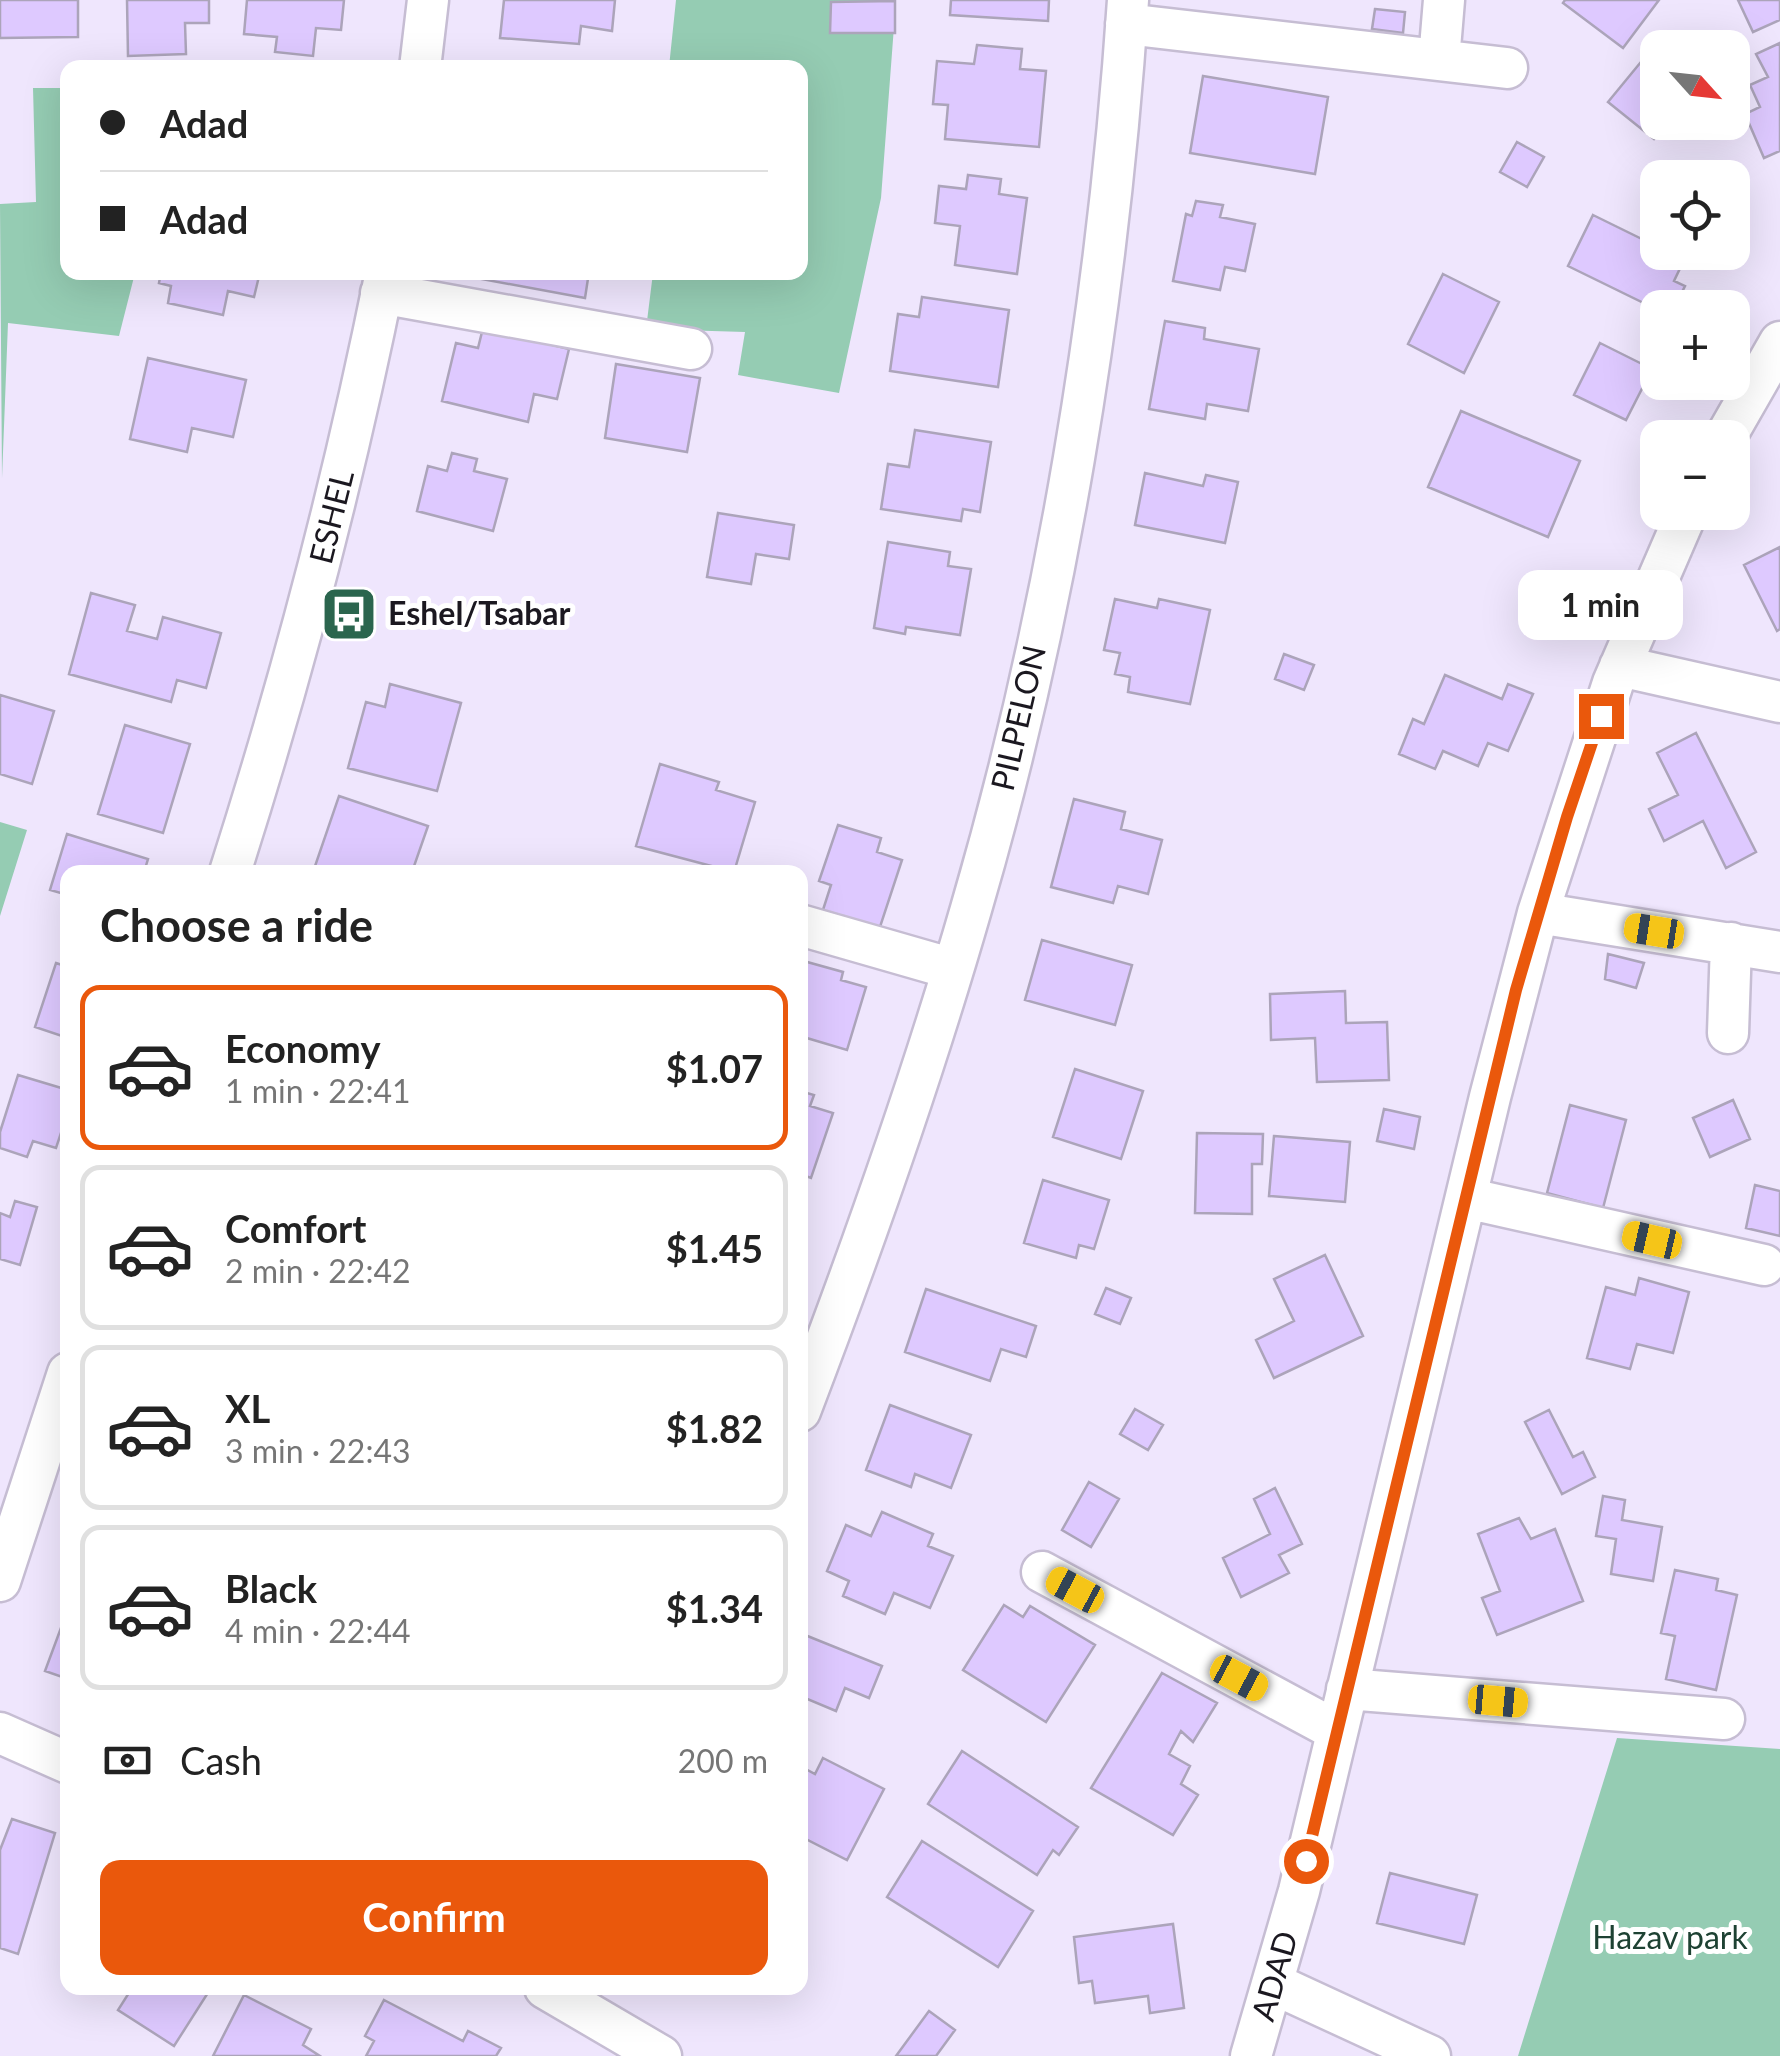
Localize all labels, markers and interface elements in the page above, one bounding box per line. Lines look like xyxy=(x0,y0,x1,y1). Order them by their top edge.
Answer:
north arrow xyxy=(1640,30,1750,140)
map controls xyxy=(1640,30,1750,530)
text: Adad xyxy=(160,100,248,146)
button: locate xyxy=(1640,160,1750,270)
text: Adad xyxy=(160,196,248,242)
button: + xyxy=(1640,290,1750,400)
button: − xyxy=(1640,420,1750,530)
street label: ESHEL xyxy=(300,466,361,568)
callout: 1 min xyxy=(1518,571,1684,641)
bus stop icon: Eshel/Tsabar xyxy=(319,584,379,644)
text: 1 min xyxy=(1561,585,1640,624)
place label: Eshel/Tsabar xyxy=(388,593,571,632)
street label: PILPELON xyxy=(982,641,1053,794)
route end xyxy=(1579,694,1624,739)
text: Choose a ride xyxy=(100,898,373,952)
car xyxy=(1622,911,1686,951)
icon: car xyxy=(105,1023,195,1113)
text: Economy xyxy=(225,1025,380,1071)
text: $1.07 xyxy=(666,1045,763,1091)
text: 1 min · 22:41 xyxy=(225,1071,411,1110)
icon: car xyxy=(105,1203,195,1293)
text: Comfort xyxy=(225,1205,366,1251)
car xyxy=(1619,1219,1685,1261)
text: $1.45 xyxy=(666,1225,763,1271)
text: 2 min · 22:42 xyxy=(225,1251,411,1290)
icon: car xyxy=(105,1383,195,1473)
text: XL xyxy=(225,1385,270,1431)
text: $1.82 xyxy=(666,1405,763,1451)
text: 3 min · 22:43 xyxy=(225,1431,411,1470)
icon: car xyxy=(105,1563,195,1653)
car xyxy=(1041,1563,1109,1617)
text: Black xyxy=(225,1565,317,1611)
text: $1.34 xyxy=(666,1585,763,1631)
text: 4 min · 22:44 xyxy=(225,1611,411,1650)
car xyxy=(1205,1651,1273,1705)
car xyxy=(1467,1683,1529,1719)
icon: cash xyxy=(100,1733,155,1788)
text: Cash xyxy=(180,1737,262,1783)
text: 200 m xyxy=(678,1741,768,1780)
route start xyxy=(1284,1839,1329,1884)
button: Confirm xyxy=(100,1860,768,1975)
park label: Hazav park xyxy=(1592,1917,1749,1956)
street label: ADAD xyxy=(1242,1926,1305,2025)

